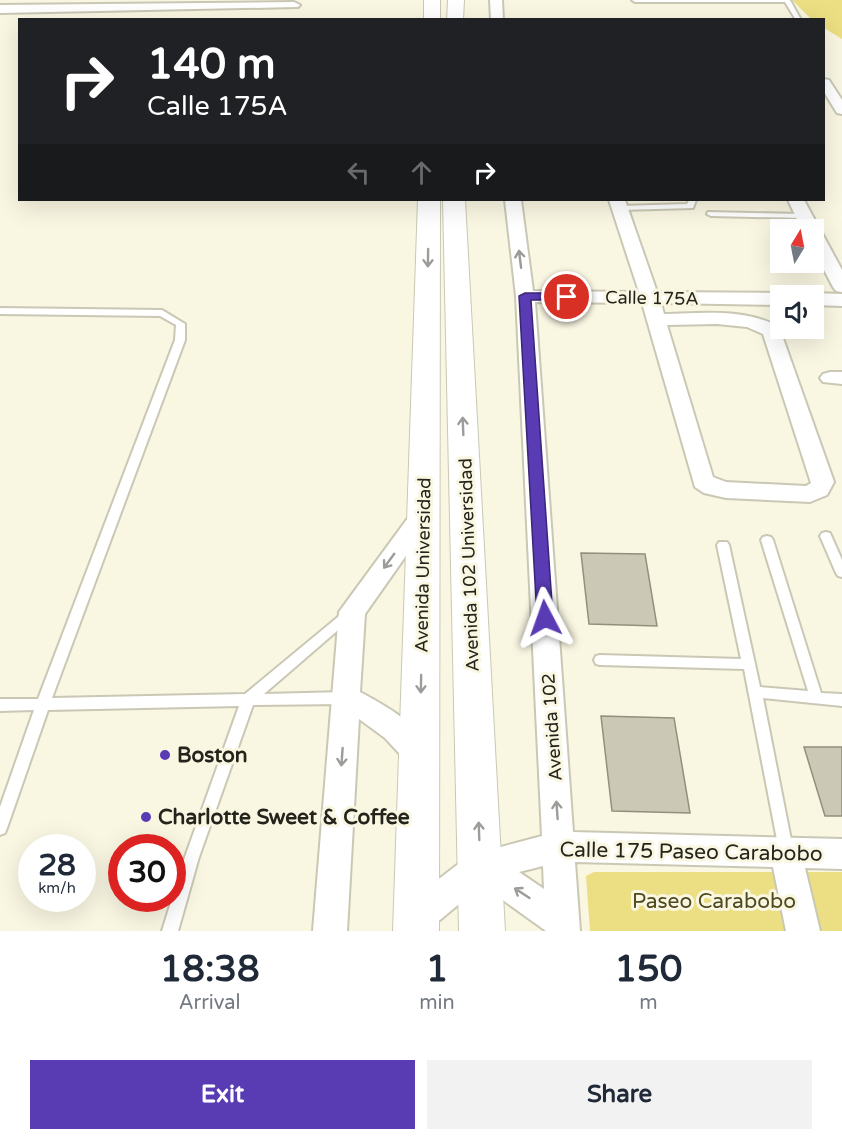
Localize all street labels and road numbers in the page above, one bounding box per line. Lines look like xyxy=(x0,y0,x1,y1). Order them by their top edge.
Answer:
street label: Calle 175A xyxy=(605,286,699,310)
street label: Avenida 102 Universidad xyxy=(454,458,484,672)
street label: Avenida Universidad xyxy=(410,477,436,653)
street label: Avenida 102 xyxy=(537,672,567,782)
street label: Calle 175 Paseo Carabobo xyxy=(559,837,823,867)

